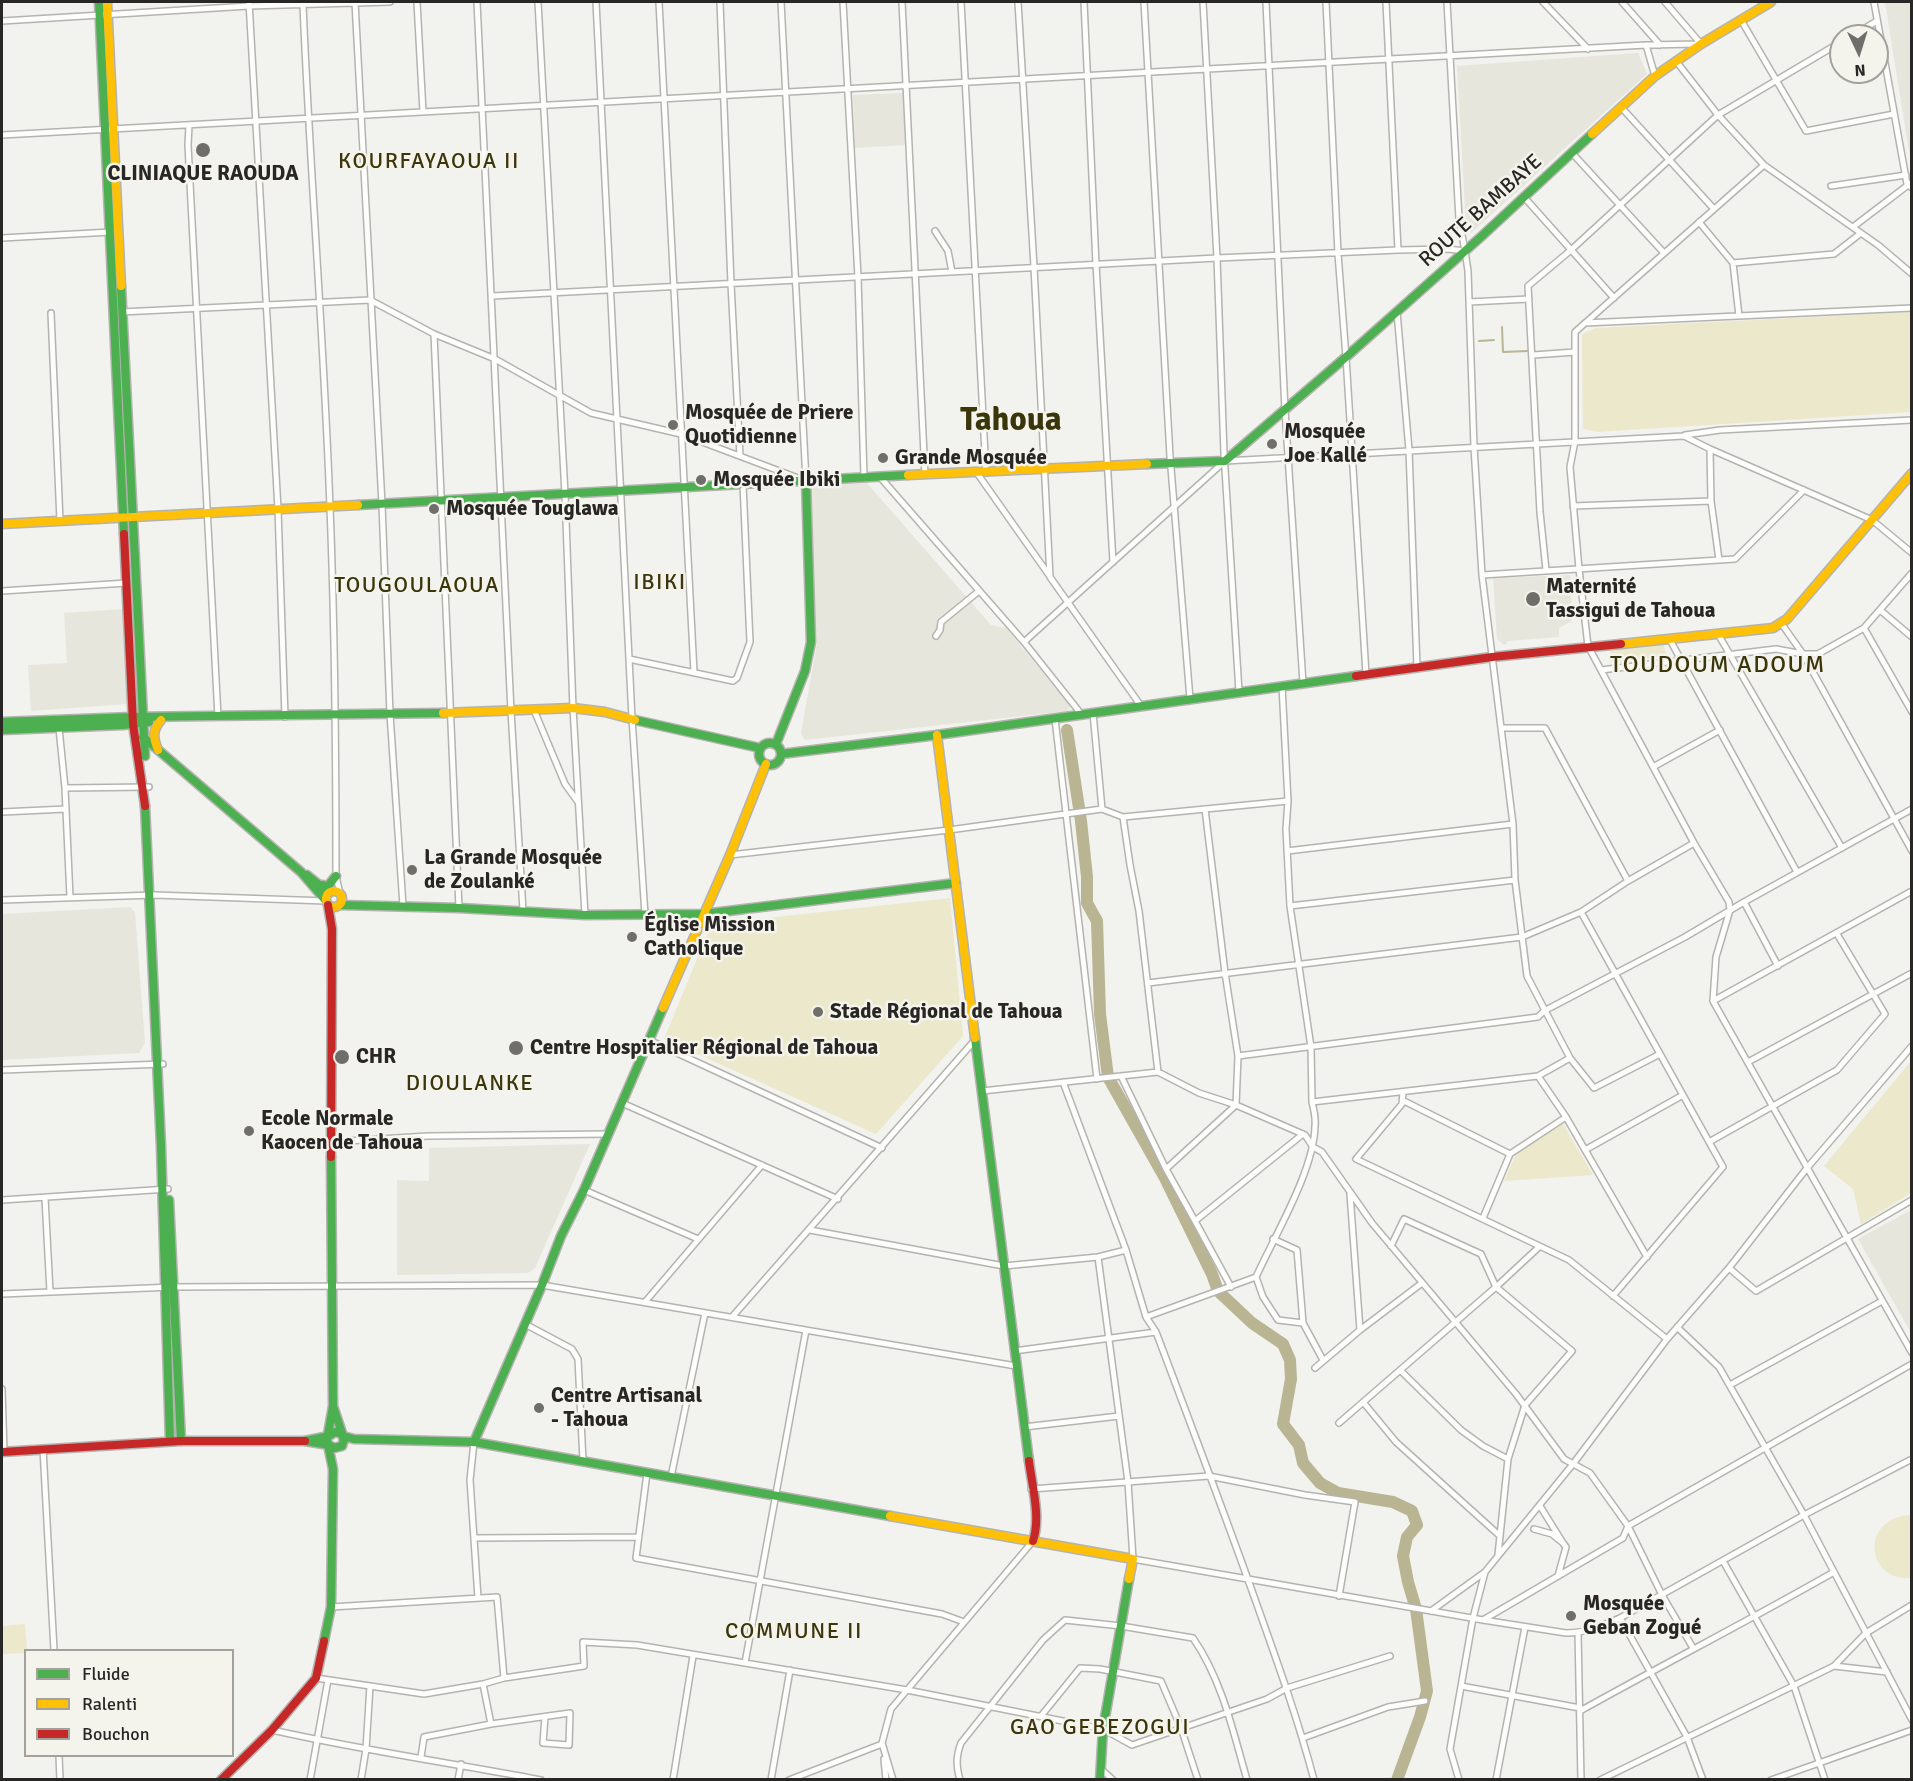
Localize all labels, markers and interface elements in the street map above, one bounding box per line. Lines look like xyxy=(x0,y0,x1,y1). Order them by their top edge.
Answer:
north arrow xyxy=(1829,24,1889,84)
text: N xyxy=(1854,60,1866,80)
marker: CLINIAQUE RAOUDA xyxy=(194,141,212,159)
district label: KOURFAYAOUA II xyxy=(338,149,520,175)
street label: ROUTE BAMBAYE xyxy=(1414,149,1548,273)
place label: CLINIAQUE RAOUDA xyxy=(107,161,299,187)
place label: Mosquée de Priere Quotidienne xyxy=(685,400,853,450)
district label: Tahoua xyxy=(960,401,1062,441)
marker: Mosquée de Priere Quotidienne xyxy=(666,418,680,432)
place label: Mosquée Joe Kallé xyxy=(1284,419,1367,469)
marker: Mosquée Joe Kallé xyxy=(1265,437,1279,451)
place label: Grande Mosquée xyxy=(895,445,1047,471)
marker: Grande Mosquée xyxy=(876,451,890,465)
place label: Mosquée Ibiki xyxy=(713,467,840,493)
marker: Mosquée Ibiki xyxy=(694,473,708,487)
place label: Mosquée Touglawa xyxy=(446,496,618,522)
marker: Mosquée Touglawa xyxy=(427,502,441,516)
district label: IBIKI xyxy=(633,570,687,596)
district label: TOUGOULAOUA xyxy=(334,573,500,599)
place label: Maternité Tassigui de Tahoua xyxy=(1546,574,1716,624)
marker: Maternité Tassigui de Tahoua xyxy=(1524,590,1542,608)
district label: TOUDOUM ADOUM xyxy=(1610,652,1826,680)
place label: La Grande Mosquée de Zoulanké xyxy=(424,845,602,895)
marker: La Grande Mosquée de Zoulanké xyxy=(405,863,419,877)
place label: Église Mission Catholique xyxy=(644,912,775,962)
marker: Église Mission Catholique xyxy=(625,930,639,944)
place label: Stade Régional de Tahoua xyxy=(830,999,1063,1025)
marker: Stade Régional de Tahoua xyxy=(811,1005,825,1019)
place label: Centre Hospitalier Régional de Tahoua xyxy=(530,1035,878,1061)
marker: Centre Hospitalier Régional de Tahoua xyxy=(507,1039,525,1057)
place label: CHR xyxy=(356,1044,396,1070)
marker: CHR xyxy=(333,1048,351,1066)
district label: DIOULANKE xyxy=(406,1071,534,1097)
place label: Ecole Normale Kaocen de Tahoua xyxy=(261,1106,423,1156)
marker: Ecole Normale Kaocen de Tahoua xyxy=(242,1124,256,1138)
place label: Centre Artisanal - Tahoua xyxy=(551,1383,702,1433)
marker: Centre Artisanal - Tahoua xyxy=(532,1401,546,1415)
place label: Mosquée Geban Zogué xyxy=(1583,1591,1701,1641)
marker: Mosquée Geban Zogué xyxy=(1564,1609,1578,1623)
district label: COMMUNE II xyxy=(725,1619,863,1645)
legend xyxy=(24,1649,234,1757)
text: Fluide xyxy=(82,1663,130,1685)
text: Ralenti xyxy=(82,1693,137,1715)
district label: GAO GEBEZOGUI xyxy=(1010,1715,1190,1741)
text: Bouchon xyxy=(82,1723,150,1745)

